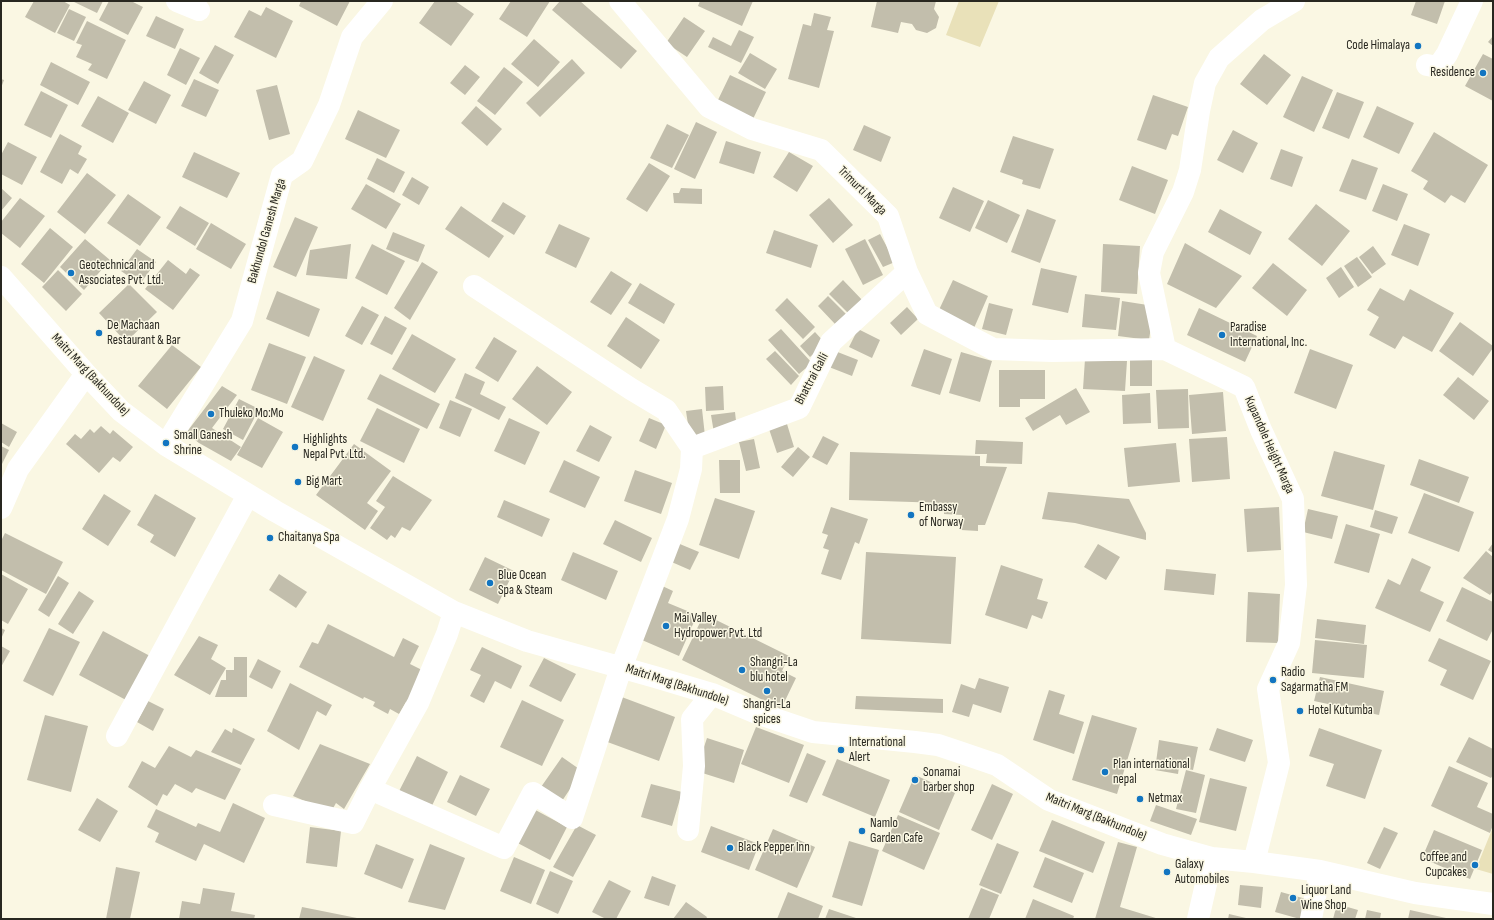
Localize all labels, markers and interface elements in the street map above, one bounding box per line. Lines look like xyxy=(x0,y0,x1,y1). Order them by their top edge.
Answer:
place label: Code Himalaya xyxy=(1346,38,1410,54)
marker: Code Himalaya xyxy=(1413,41,1423,51)
place label: Residence xyxy=(1430,65,1475,81)
marker: Residence xyxy=(1478,68,1488,78)
street label: Trimurti Marga xyxy=(834,163,890,219)
street label: Bakhundol Ganesh Marga xyxy=(245,177,289,285)
place label: Geotechnical and Associates Pvt. Ltd. xyxy=(79,258,163,289)
marker: Geotechnical and Associates Pvt. Ltd. xyxy=(66,268,76,278)
place label: De Machaan Restaurant & Bar xyxy=(107,318,180,349)
place label: Paradise International, Inc. xyxy=(1230,320,1307,351)
marker: De Machaan Restaurant & Bar xyxy=(94,328,104,338)
marker: Paradise International, Inc. xyxy=(1217,330,1227,340)
street label: Maitri Marg (Bakhundole) xyxy=(48,331,132,419)
street label: Bhattrai Galli xyxy=(792,351,832,407)
street label: Kupandole Height Marga xyxy=(1241,394,1297,496)
place label: Thuleko Mo:Mo xyxy=(219,406,284,422)
marker: Thuleko Mo:Mo xyxy=(206,409,216,419)
place label: Small Ganesh Shrine xyxy=(174,428,232,459)
place label: Highlights Nepal Pvt. Ltd. xyxy=(303,432,366,463)
marker: Small Ganesh Shrine xyxy=(161,438,171,448)
marker: Highlights Nepal Pvt. Ltd. xyxy=(290,442,300,452)
place label: Big Mart xyxy=(306,474,342,490)
marker: Big Mart xyxy=(293,477,303,487)
place label: Embassy of Norway xyxy=(919,500,963,531)
marker: Embassy of Norway xyxy=(906,510,916,520)
place label: Chaitanya Spa xyxy=(278,530,340,546)
marker: Chaitanya Spa xyxy=(265,533,275,543)
place label: Blue Ocean Spa & Steam xyxy=(498,568,553,599)
marker: Blue Ocean Spa & Steam xyxy=(485,578,495,588)
place label: Mai Valley Hydropower Pvt. Ltd xyxy=(674,611,762,642)
marker: Mai Valley Hydropower Pvt. Ltd xyxy=(661,621,671,631)
place label: Shangri-La blu hotel xyxy=(750,655,798,686)
street label: Maitri Marg (Bakhundole) xyxy=(624,661,730,709)
marker: Shangri-La blu hotel xyxy=(737,665,747,675)
place label: Radio Sagarmatha FM xyxy=(1281,665,1348,696)
marker: Radio Sagarmatha FM xyxy=(1268,675,1278,685)
marker: Shangri-La spices xyxy=(762,686,772,696)
place label: Shangri-La spices xyxy=(743,697,791,728)
place label: Hotel Kutumba xyxy=(1308,703,1373,719)
marker: Hotel Kutumba xyxy=(1295,706,1305,716)
place label: International Alert xyxy=(849,735,905,766)
marker: International Alert xyxy=(836,745,846,755)
place label: Plan international nepal xyxy=(1113,757,1190,788)
place label: Sonamai barber shop xyxy=(923,765,975,796)
marker: Plan international nepal xyxy=(1100,767,1110,777)
marker: Sonamai barber shop xyxy=(910,775,920,785)
street label: Maitri Marg (Bakhundole) xyxy=(1043,790,1149,844)
place label: Netmax xyxy=(1148,791,1182,807)
marker: Netmax xyxy=(1135,794,1145,804)
place label: Namlo Garden Cafe xyxy=(870,816,923,847)
marker: Namlo Garden Cafe xyxy=(857,826,867,836)
place label: Black Pepper Inn xyxy=(738,840,810,856)
marker: Black Pepper Inn xyxy=(725,843,735,853)
place label: Coffee and Cupcakes xyxy=(1420,850,1467,881)
place label: Galaxy Automobiles xyxy=(1175,857,1229,888)
marker: Coffee and Cupcakes xyxy=(1470,860,1480,870)
marker: Galaxy Automobiles xyxy=(1162,867,1172,877)
place label: Liquor Land Wine Shop xyxy=(1301,883,1351,914)
marker: Liquor Land Wine Shop xyxy=(1288,893,1298,903)

